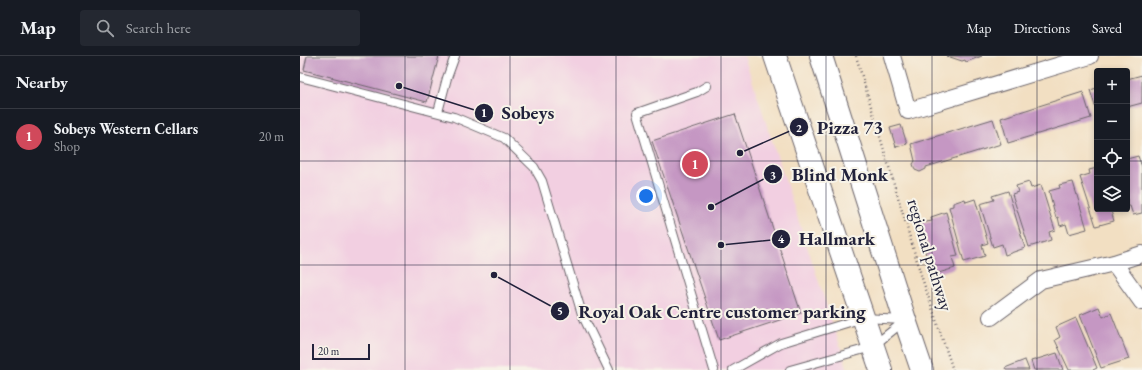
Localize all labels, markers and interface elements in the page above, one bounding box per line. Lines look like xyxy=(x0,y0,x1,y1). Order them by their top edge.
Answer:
search box xyxy=(80,10,360,46)
text: Map xyxy=(20,15,56,40)
icon: search xyxy=(94,17,116,39)
text: Search here xyxy=(126,18,191,37)
text: Map xyxy=(966,19,992,37)
text: Directions xyxy=(1014,19,1070,37)
text: Saved xyxy=(1092,19,1122,37)
map controls xyxy=(1094,68,1130,212)
button: + xyxy=(1094,68,1130,104)
text: Nearby xyxy=(16,71,68,93)
callout: Sobeys xyxy=(474,97,562,128)
text: Sobeys xyxy=(502,100,555,125)
button: − xyxy=(1094,104,1130,140)
text: 1 xyxy=(481,105,487,121)
callout: Pizza 73 xyxy=(789,112,892,143)
text: Pizza 73 xyxy=(817,115,883,140)
text: Sobeys Western Cellars xyxy=(54,119,198,138)
text: 2 xyxy=(796,120,803,136)
text: 1 xyxy=(26,128,32,145)
text: 20 m xyxy=(259,128,284,145)
text: Shop xyxy=(54,138,80,155)
button: locate xyxy=(1094,140,1130,176)
pin: 1 xyxy=(682,149,708,179)
callout: Blind Monk xyxy=(763,159,896,190)
text: Blind Monk xyxy=(792,162,889,187)
text: 3 xyxy=(770,167,776,183)
button: layers xyxy=(1094,176,1130,212)
your location xyxy=(636,186,656,206)
street label: regional pathway xyxy=(902,196,959,314)
callout: Hallmark xyxy=(771,223,883,254)
text: Hallmark xyxy=(799,226,876,251)
text: 4 xyxy=(778,231,785,247)
callout: Royal Oak Centre customer parking xyxy=(550,295,873,326)
text: Royal Oak Centre customer parking xyxy=(578,299,866,324)
text: 5 xyxy=(557,303,563,319)
scale bar xyxy=(312,342,370,361)
text: 20 m xyxy=(318,344,339,358)

